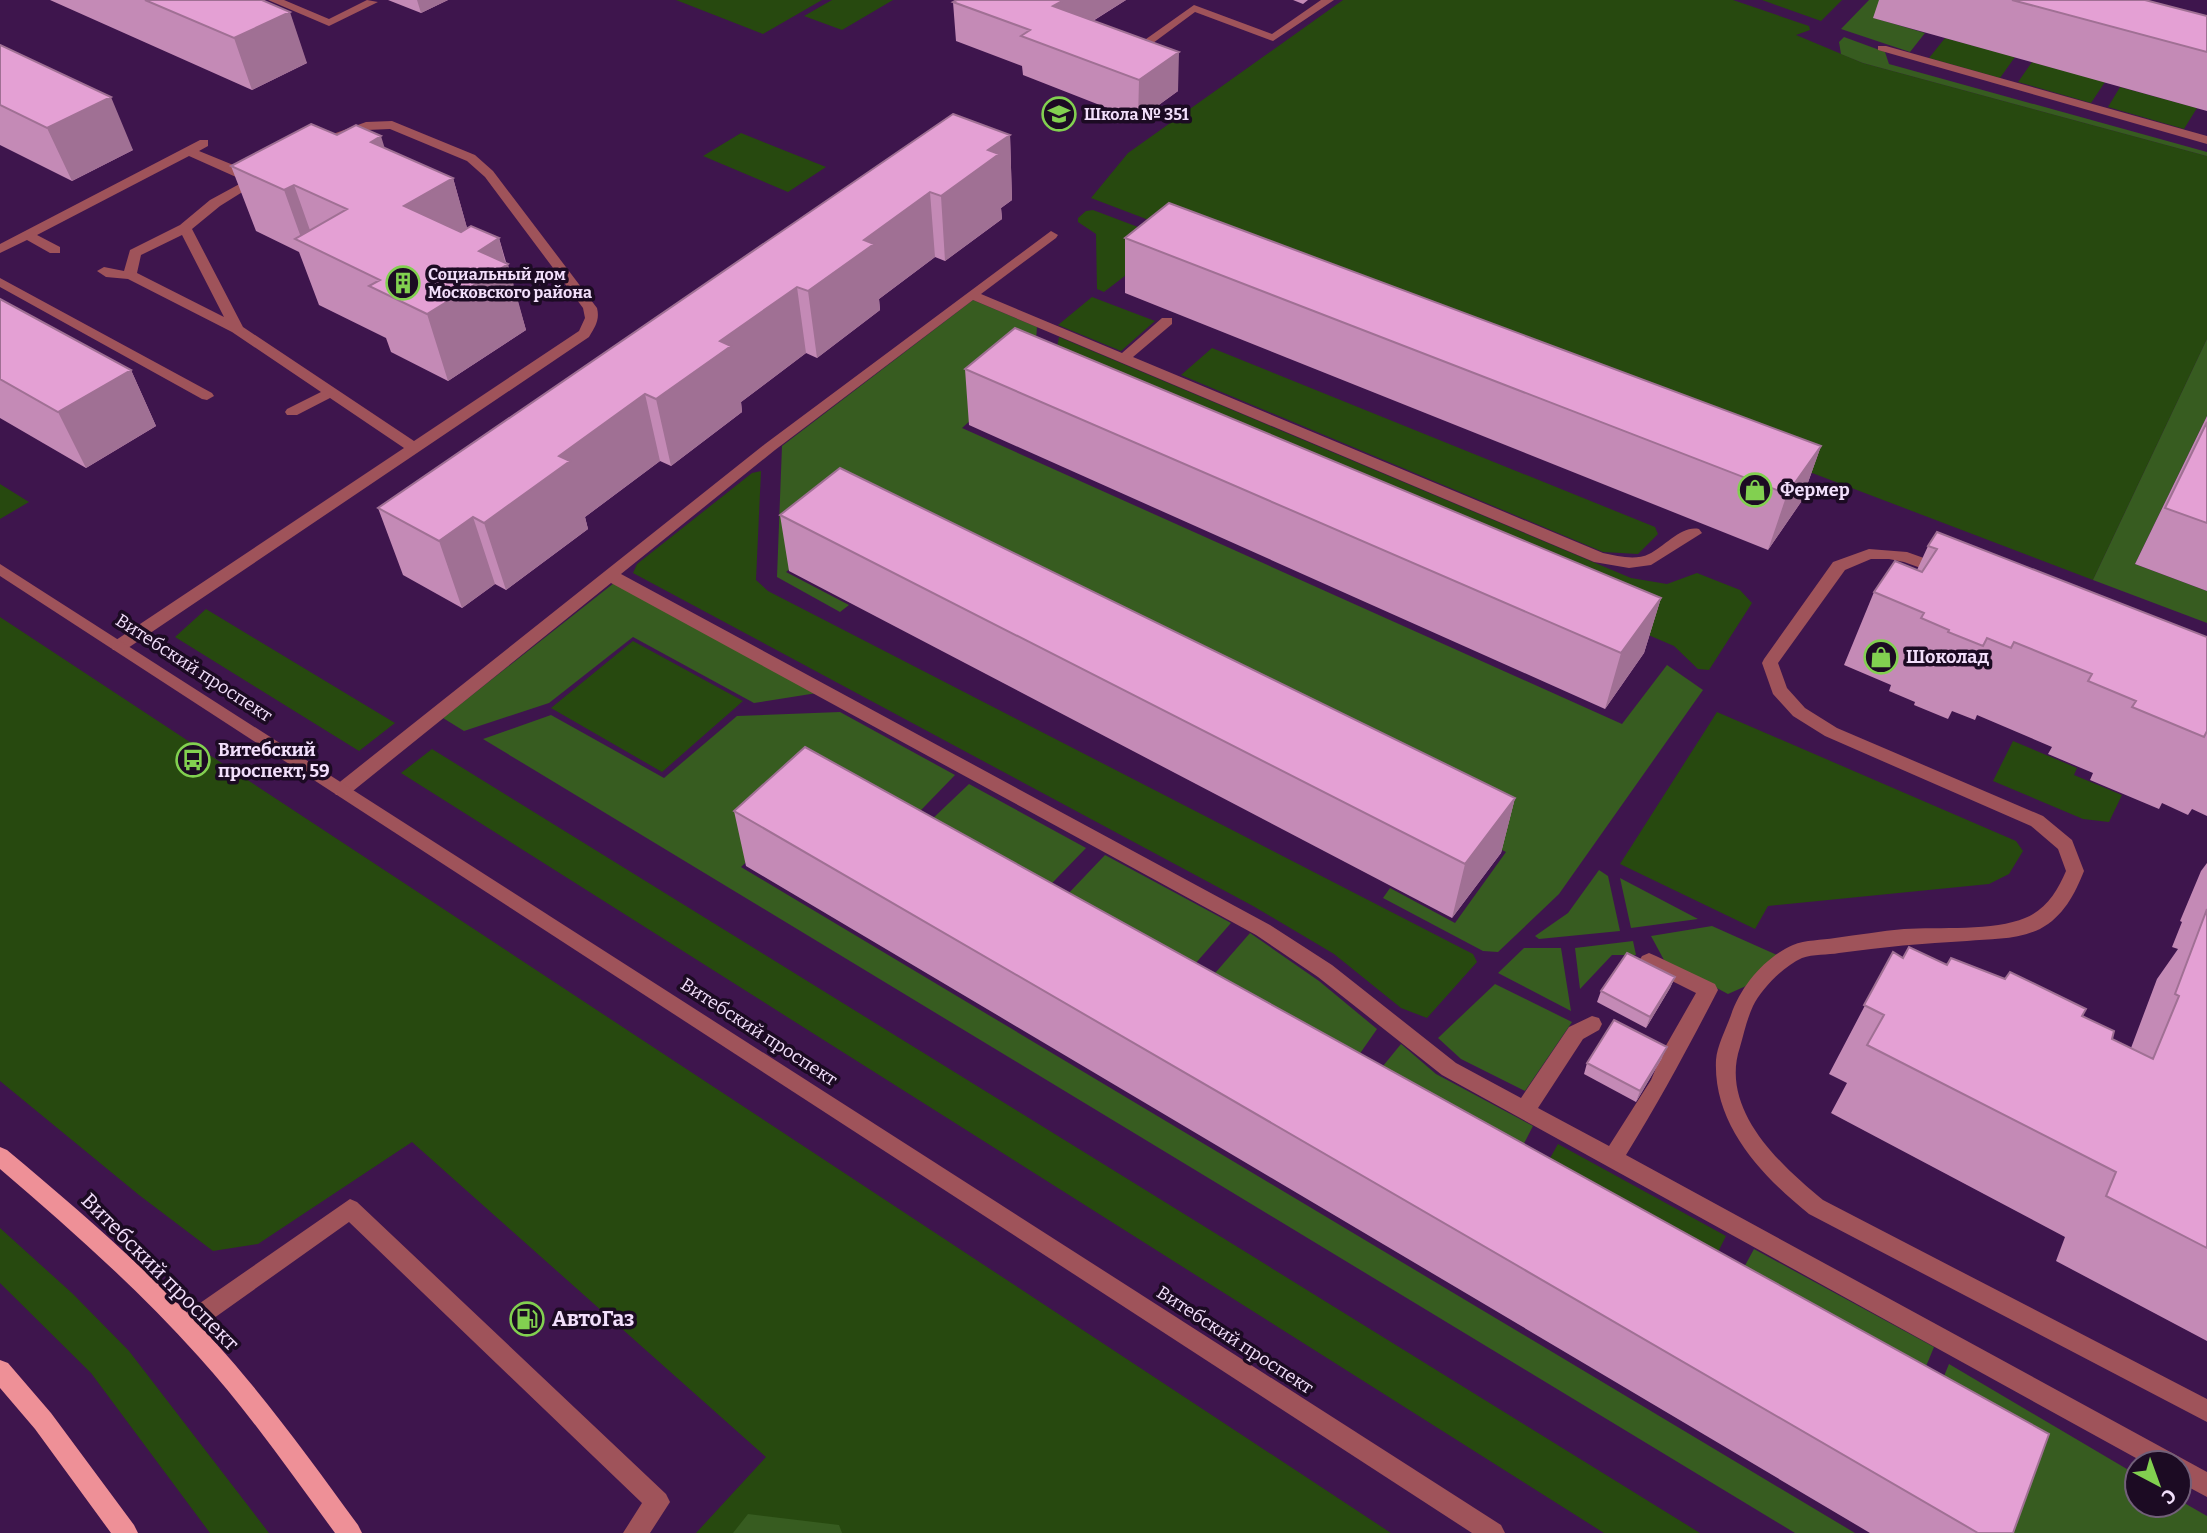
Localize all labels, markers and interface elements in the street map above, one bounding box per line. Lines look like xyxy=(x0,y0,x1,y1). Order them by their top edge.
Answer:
school or university icon: Школа № 351 xyxy=(1040,95,1078,133)
place label: Школа № 351 xyxy=(1084,105,1189,124)
building icon: Социальный дом Московского района xyxy=(384,264,422,302)
place label: Социальный дом Московского района xyxy=(428,265,592,302)
shop icon: Фермер xyxy=(1736,471,1774,509)
place label: Фермер xyxy=(1780,479,1850,501)
street label: Витебский проспект xyxy=(112,609,276,727)
shop icon: Шоколад xyxy=(1862,638,1900,676)
place label: Шоколад xyxy=(1906,646,1990,668)
place label: Витебский проспект, 59 xyxy=(218,739,330,782)
bus stop icon: Витебский проспект, 59 xyxy=(174,741,212,779)
street label: Витебский проспект xyxy=(677,973,841,1091)
street label: Витебский проспект xyxy=(76,1188,244,1356)
street label: Витебский проспект xyxy=(1153,1281,1317,1399)
fuel station icon: АвтоГаз xyxy=(508,1300,546,1338)
place label: АвтоГаз xyxy=(552,1306,634,1332)
north arrow xyxy=(2123,1449,2193,1519)
text: С xyxy=(2157,1484,2181,1509)

